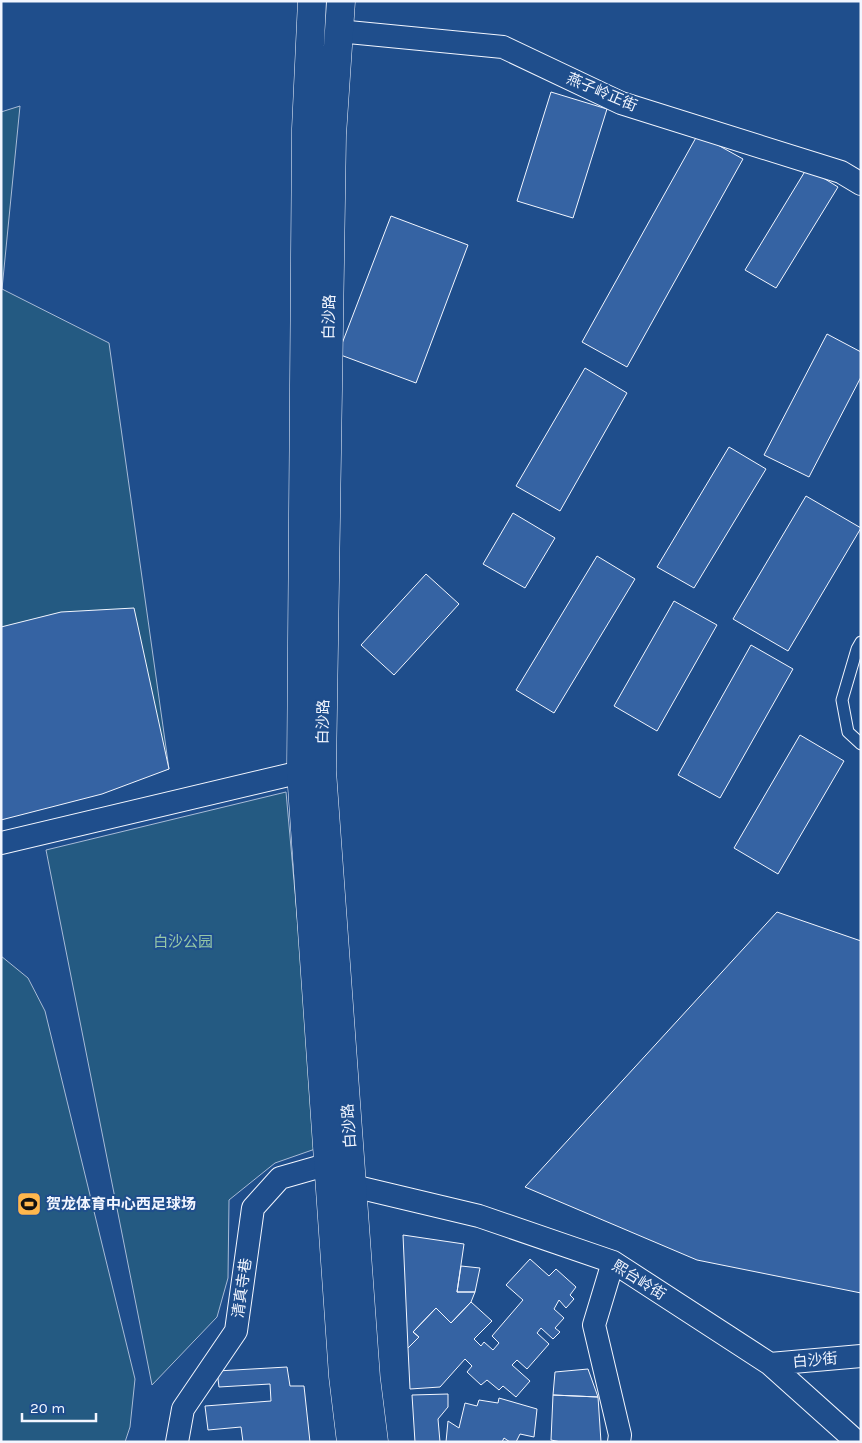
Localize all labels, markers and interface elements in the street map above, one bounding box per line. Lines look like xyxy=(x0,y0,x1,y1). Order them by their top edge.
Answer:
street label: 燕子岭正街 xyxy=(564,69,640,115)
street label: 白沙路 xyxy=(320,294,338,340)
street label: 白沙路 xyxy=(314,699,332,745)
park label: 白沙公园 xyxy=(153,933,213,951)
street label: 白沙路 xyxy=(338,1103,360,1149)
sports icon: 贺龙体育中心西足球场 xyxy=(16,1191,42,1217)
place label: 贺龙体育中心西足球场 xyxy=(46,1195,196,1213)
street label: 熙台岭街 xyxy=(609,1256,669,1304)
street label: 清真寺巷 xyxy=(229,1257,255,1319)
street label: 白沙街 xyxy=(792,1349,838,1371)
scale bar xyxy=(22,1390,96,1422)
text: 20 m xyxy=(30,1399,65,1417)

